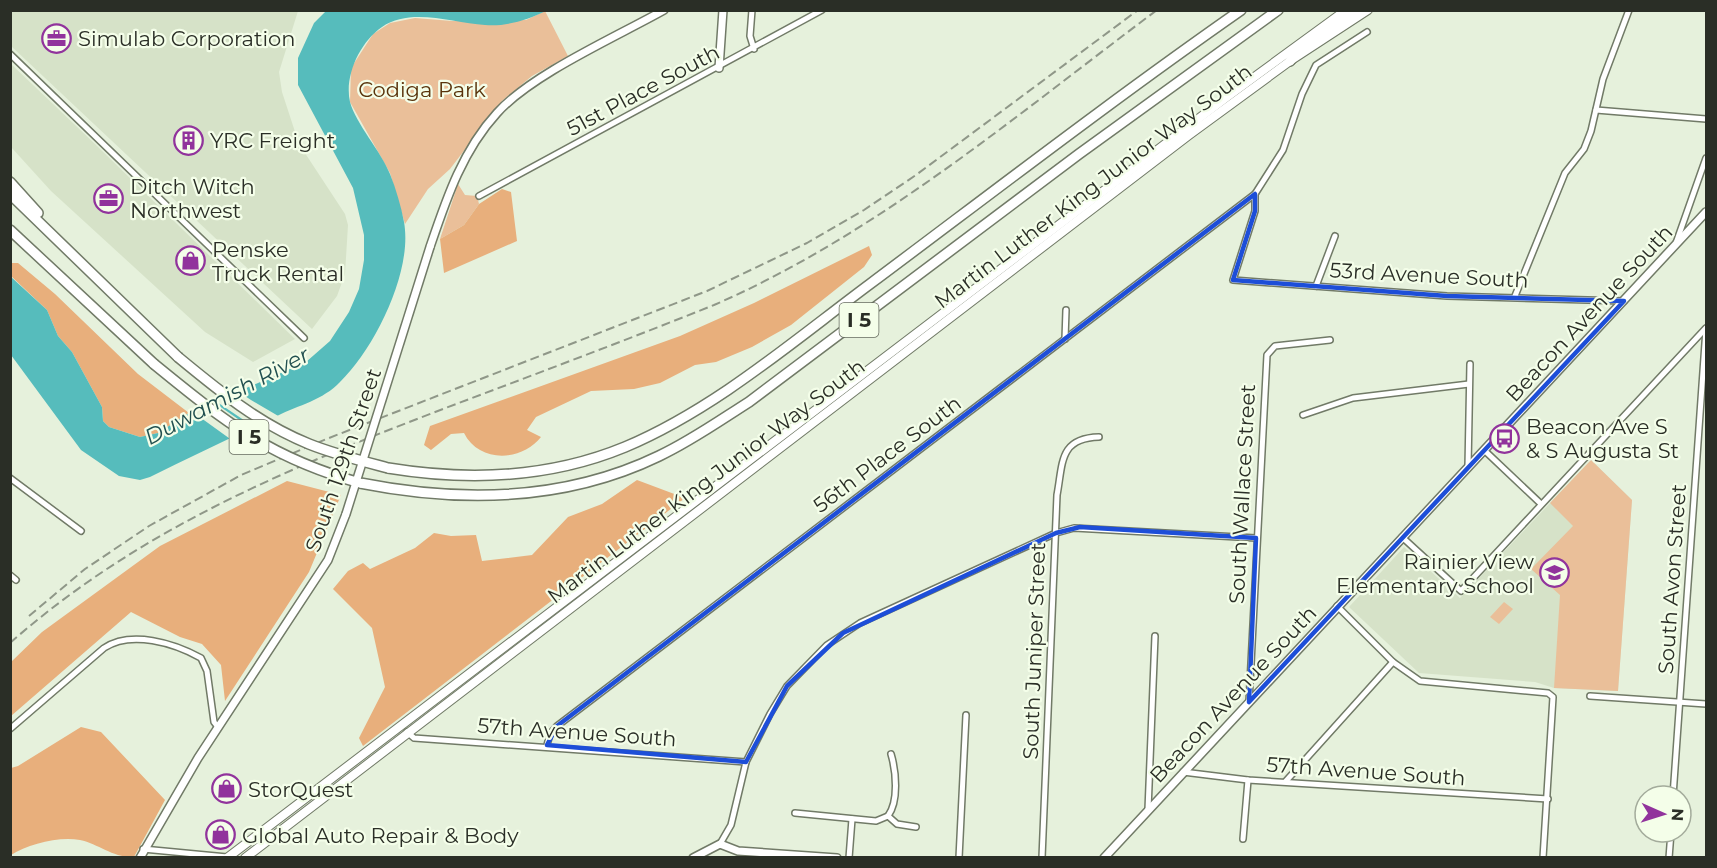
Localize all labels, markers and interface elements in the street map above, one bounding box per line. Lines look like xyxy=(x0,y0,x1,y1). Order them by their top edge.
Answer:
office icon: Simulab Corporation xyxy=(41,22,73,54)
place label: Simulab Corporation xyxy=(78,26,295,51)
street label: 51st Place South xyxy=(562,39,724,141)
street label: Martin Luther King Junior Way South xyxy=(929,58,1257,314)
park label: Codiga Park xyxy=(358,77,486,102)
building icon: YRC Freight xyxy=(173,124,205,156)
place label: YRC Freight xyxy=(210,128,335,153)
place label: Ditch Witch Northwest xyxy=(130,174,255,223)
office icon: Ditch Witch Northwest xyxy=(93,182,125,214)
street label: Beacon Avenue South xyxy=(1500,219,1678,407)
place label: Penske Truck Rental xyxy=(212,237,344,286)
shop icon: Penske Truck Rental xyxy=(175,245,207,277)
street label: 53rd Avenue South xyxy=(1329,257,1529,293)
road number: I 5 xyxy=(840,303,878,337)
water label: Duwamish River xyxy=(140,341,315,451)
street label: Martin Luther King Junior Way South xyxy=(542,353,870,609)
street label: South 129th Street xyxy=(300,365,386,555)
street label: South Wallace Street xyxy=(1224,384,1260,604)
street label: 56th Place South xyxy=(808,390,966,518)
place label: Beacon Ave S & S Augusta St xyxy=(1526,414,1679,463)
road number: I 5 xyxy=(230,420,268,454)
bus stop icon: Beacon Ave S & S Augusta St xyxy=(1489,422,1521,454)
street label: South Avon Street xyxy=(1653,483,1691,675)
street label: South Juniper Street xyxy=(1018,542,1050,760)
place label: Rainier View Elementary School xyxy=(1336,549,1535,598)
school or university icon: Rainier View Elementary School xyxy=(1539,557,1571,589)
street label: Beacon Avenue South xyxy=(1144,600,1322,788)
street label: 57th Avenue South xyxy=(477,713,677,751)
street label: 57th Avenue South xyxy=(1266,752,1466,790)
shop icon: StorQuest xyxy=(211,773,243,805)
place label: StorQuest xyxy=(248,777,353,802)
north arrow xyxy=(1633,784,1693,844)
text: N xyxy=(1668,808,1687,822)
shop icon: Global Auto Repair & Body xyxy=(205,819,237,851)
place label: Global Auto Repair & Body xyxy=(242,823,519,848)

